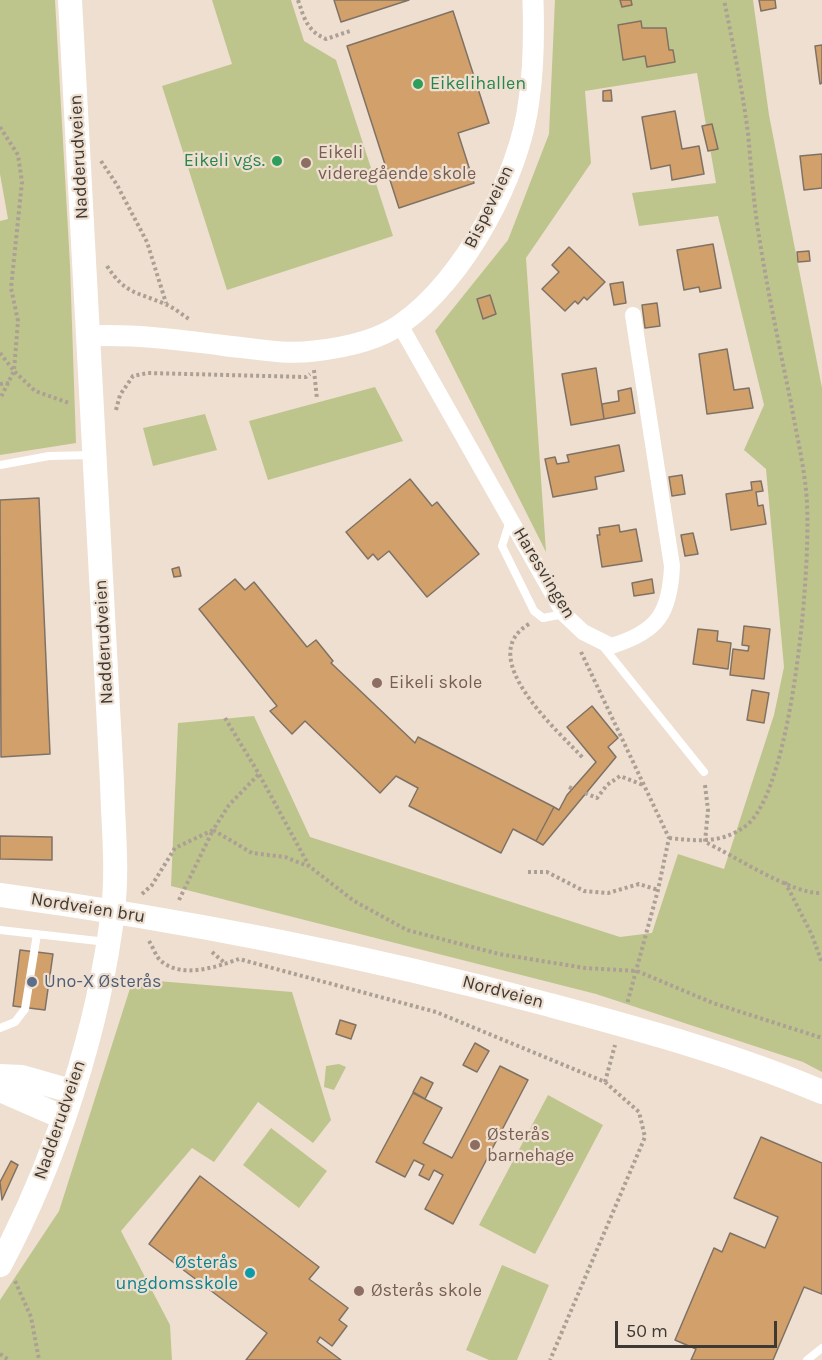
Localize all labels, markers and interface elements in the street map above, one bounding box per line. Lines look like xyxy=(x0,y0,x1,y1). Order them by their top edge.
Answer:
place label: Eikelihallen xyxy=(430,73,526,95)
marker: Eikelihallen xyxy=(411,77,425,91)
street label: Nadderudveien xyxy=(65,94,93,220)
place label: Eikeli videregående skole xyxy=(318,142,476,184)
place label: Eikeli vgs. xyxy=(184,150,265,172)
marker: Eikeli vgs. xyxy=(270,154,284,168)
marker: Eikeli videregående skole xyxy=(299,156,313,170)
street label: Bispeveien xyxy=(460,162,518,252)
street label: Haresvingen xyxy=(508,523,580,623)
street label: Nadderudveien xyxy=(90,579,118,705)
place label: Eikeli skole xyxy=(389,672,482,694)
marker: Eikeli skole xyxy=(370,676,384,690)
street label: Nordveien bru xyxy=(29,888,147,928)
place label: Uno-X Østerås xyxy=(44,971,162,993)
street label: Nordveien xyxy=(460,971,546,1013)
marker: Uno-X Østerås xyxy=(25,975,39,989)
street label: Nadderudveien xyxy=(30,1058,90,1182)
place label: Østerås barnehage xyxy=(487,1124,574,1166)
marker: Østerås barnehage xyxy=(468,1138,482,1152)
place label: Østerås ungdomsskole xyxy=(116,1252,238,1294)
marker: Østerås ungdomsskole xyxy=(243,1266,257,1280)
place label: Østerås skole xyxy=(371,1280,482,1302)
marker: Østerås skole xyxy=(352,1284,366,1298)
scale bar xyxy=(618,1309,780,1347)
text: 50 m xyxy=(626,1320,668,1342)

